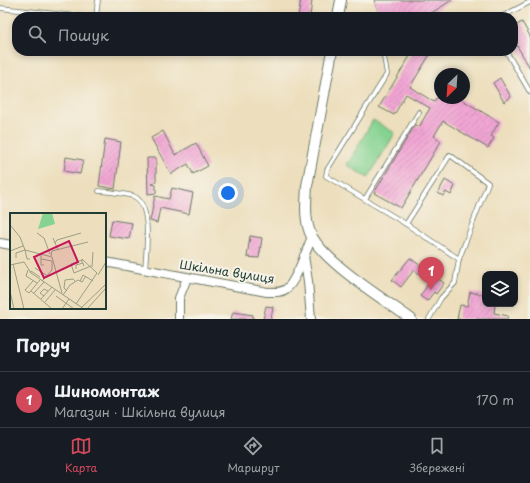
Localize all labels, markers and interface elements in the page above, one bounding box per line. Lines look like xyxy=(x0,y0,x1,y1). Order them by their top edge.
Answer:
search box xyxy=(12,12,518,56)
icon: search xyxy=(26,23,48,45)
text: Пошук xyxy=(58,23,109,46)
north arrow xyxy=(434,68,470,104)
your location xyxy=(218,183,238,203)
inset map xyxy=(10,213,106,309)
street label: Шкільна вулиця xyxy=(178,255,276,287)
pin: 1 xyxy=(418,257,444,290)
map controls xyxy=(482,271,518,307)
button: layers xyxy=(482,271,518,307)
text: Поруч xyxy=(16,332,70,358)
text: Шиномонтаж xyxy=(54,379,159,402)
text: 1 xyxy=(26,390,32,409)
text: 170 m xyxy=(476,390,514,409)
text: Магазин · Шкільна вулиця xyxy=(54,402,225,421)
tab: Карта xyxy=(65,435,97,476)
tab: Маршрут xyxy=(227,435,280,476)
tab: Збережені xyxy=(410,435,465,476)

